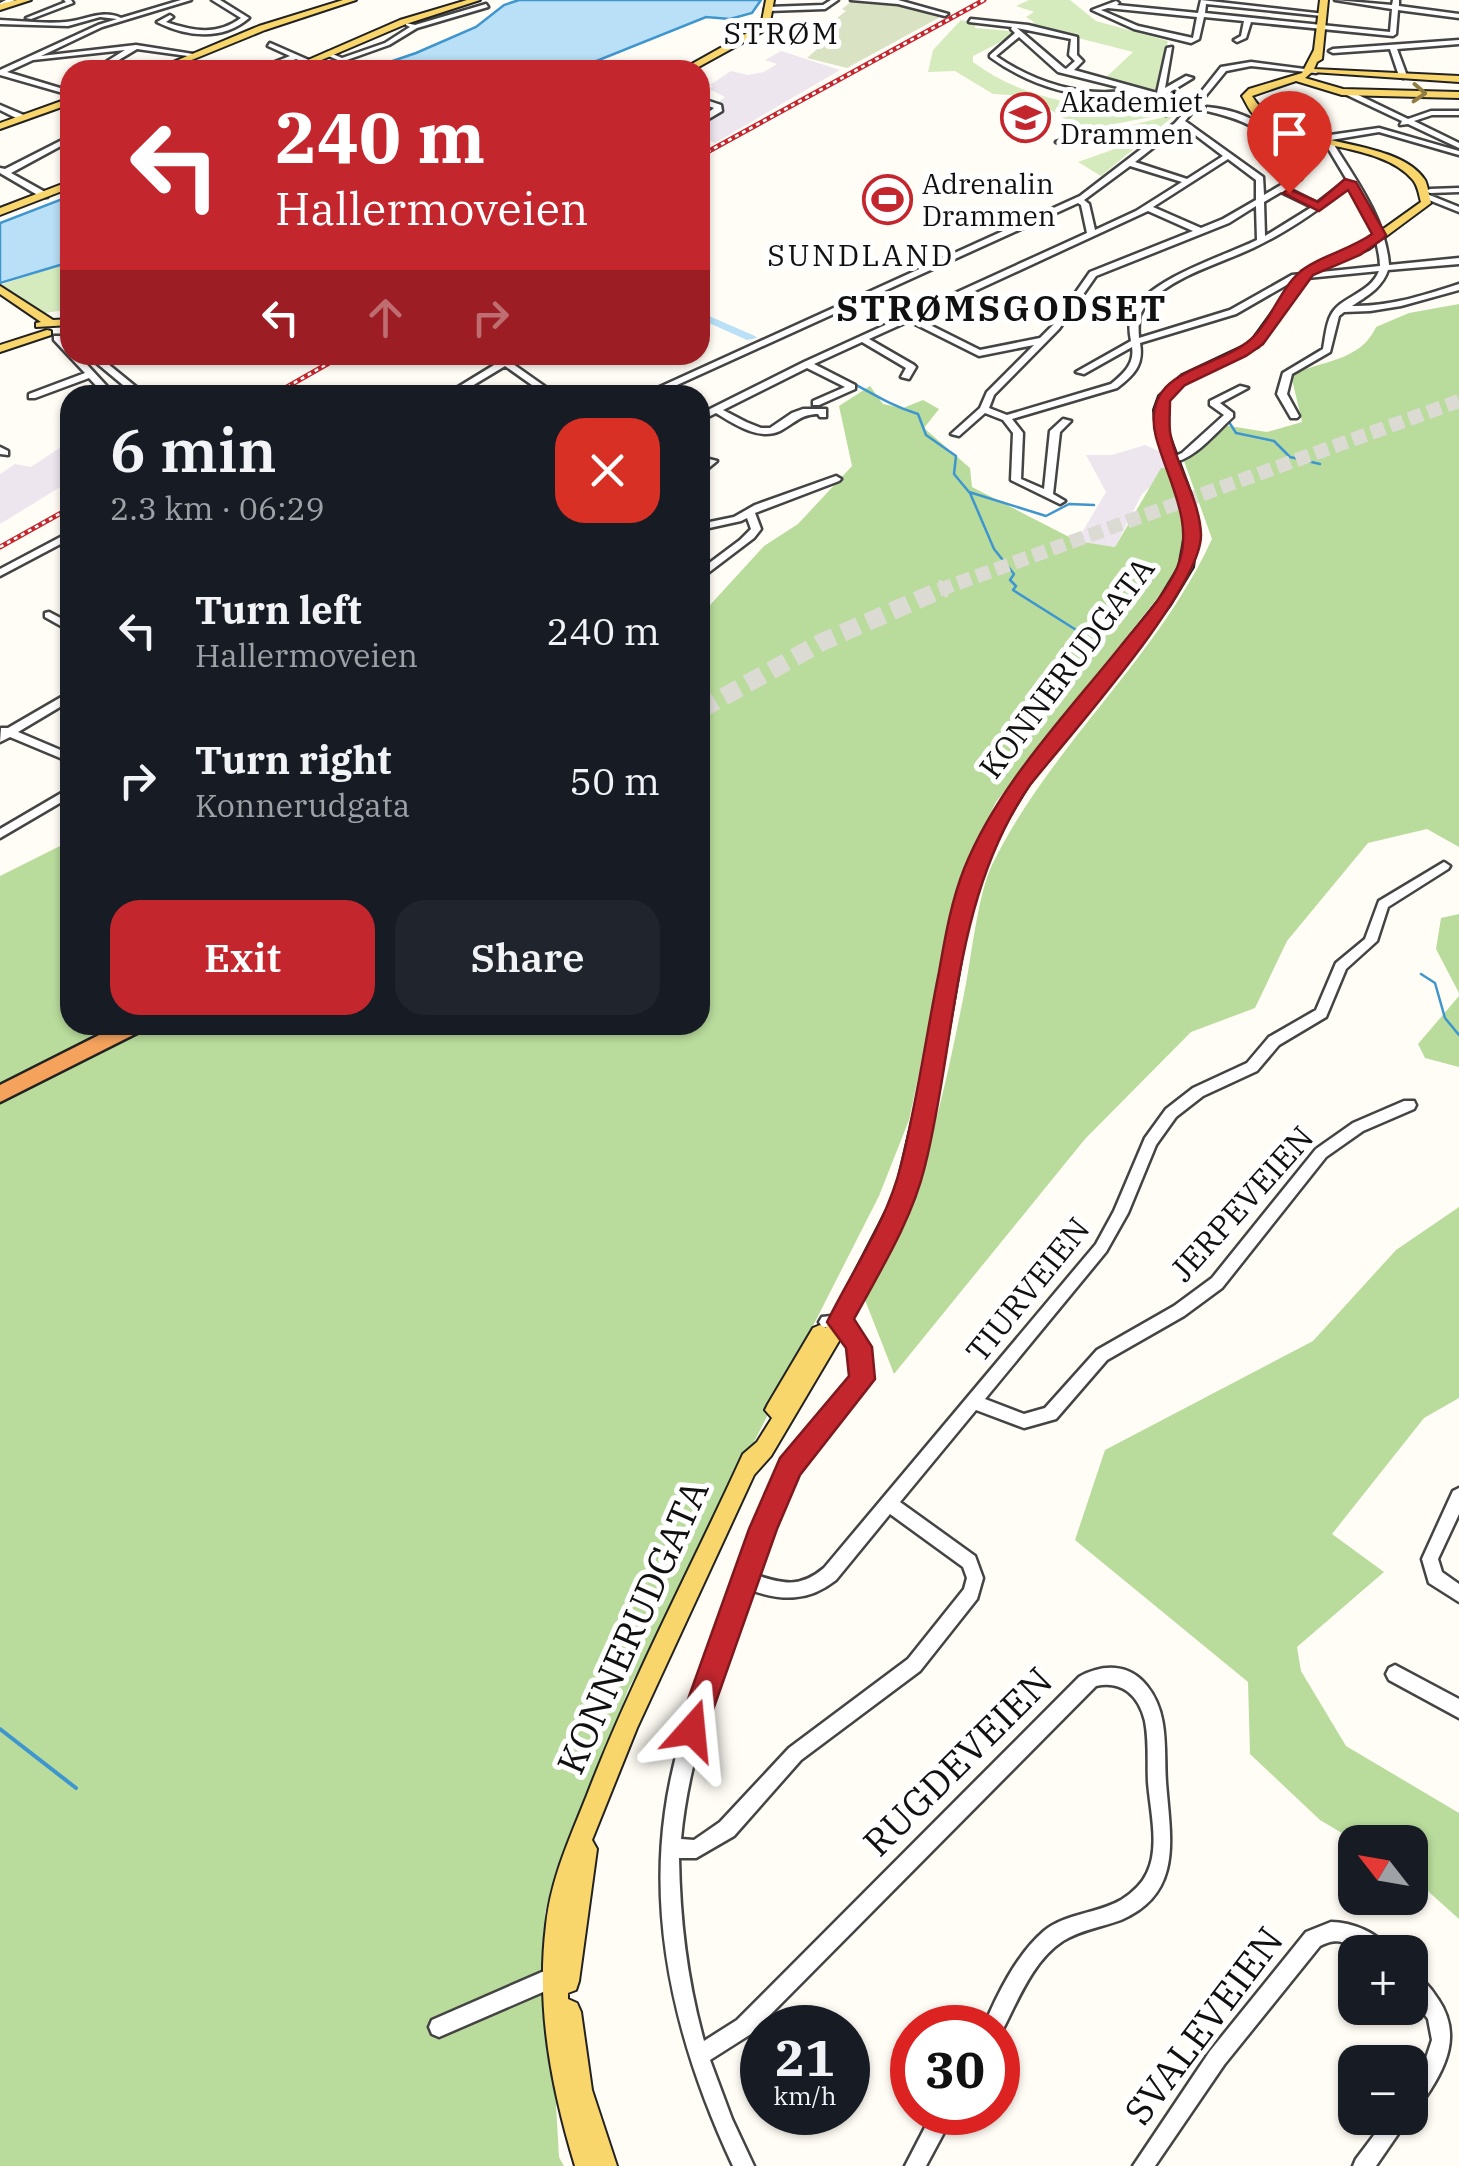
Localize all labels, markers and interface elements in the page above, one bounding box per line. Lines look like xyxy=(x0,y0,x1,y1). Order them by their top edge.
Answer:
district label: STRØM xyxy=(724,13,840,52)
one-way arrow xyxy=(1411,82,1427,103)
place label: Akademiet Drammen xyxy=(1060,83,1203,152)
text: 240 m xyxy=(275,91,485,182)
pin xyxy=(1247,91,1332,194)
school or university icon: Akademiet Drammen xyxy=(999,92,1051,144)
icon: left xyxy=(110,100,240,230)
icon: arrive xyxy=(1262,106,1317,161)
place label: Adrenalin Drammen xyxy=(922,165,1056,234)
sports icon: Adrenalin Drammen xyxy=(861,174,913,226)
text: Hallermoveien xyxy=(275,179,589,237)
district label: SUNDLAND xyxy=(767,235,955,274)
district label: STRØMSGODSET xyxy=(836,285,1168,331)
icon: left xyxy=(253,290,308,345)
icon: ahead xyxy=(358,290,413,345)
icon: right xyxy=(463,290,518,345)
text: 6 min xyxy=(110,410,277,489)
button: close xyxy=(555,418,660,523)
text: 2.3 km · 06:29 xyxy=(110,487,325,529)
street label: KONNERUDGATA xyxy=(969,548,1163,786)
text: Turn left xyxy=(195,585,362,634)
icon: left xyxy=(110,603,165,658)
text: 240 m xyxy=(547,606,660,655)
text: Hallermoveien xyxy=(195,634,418,676)
text: Turn right xyxy=(195,735,391,784)
icon: right xyxy=(110,753,165,808)
text: 50 m xyxy=(569,756,660,805)
text: Konnerudgata xyxy=(195,784,410,826)
button: Exit xyxy=(110,900,375,1015)
button: Share xyxy=(395,900,660,1015)
street label: JERPEVEIEN xyxy=(1160,1117,1322,1290)
street label: TIURVEIEN xyxy=(956,1208,1098,1370)
street label: KONNERUDGATA xyxy=(545,1472,718,1781)
street label: RUGDEVEIEN xyxy=(852,1656,1062,1866)
position arrow xyxy=(640,1678,744,1782)
north arrow xyxy=(1338,1825,1428,1915)
map controls xyxy=(1338,1825,1428,2135)
street label: SVALEVEIEN xyxy=(1113,1917,1293,2134)
button: + xyxy=(1338,1935,1428,2025)
speed limit sign: 30 xyxy=(890,2005,1020,2135)
text: 21 xyxy=(775,2025,835,2090)
button: − xyxy=(1338,2045,1428,2135)
text: km/h xyxy=(773,2079,837,2112)

